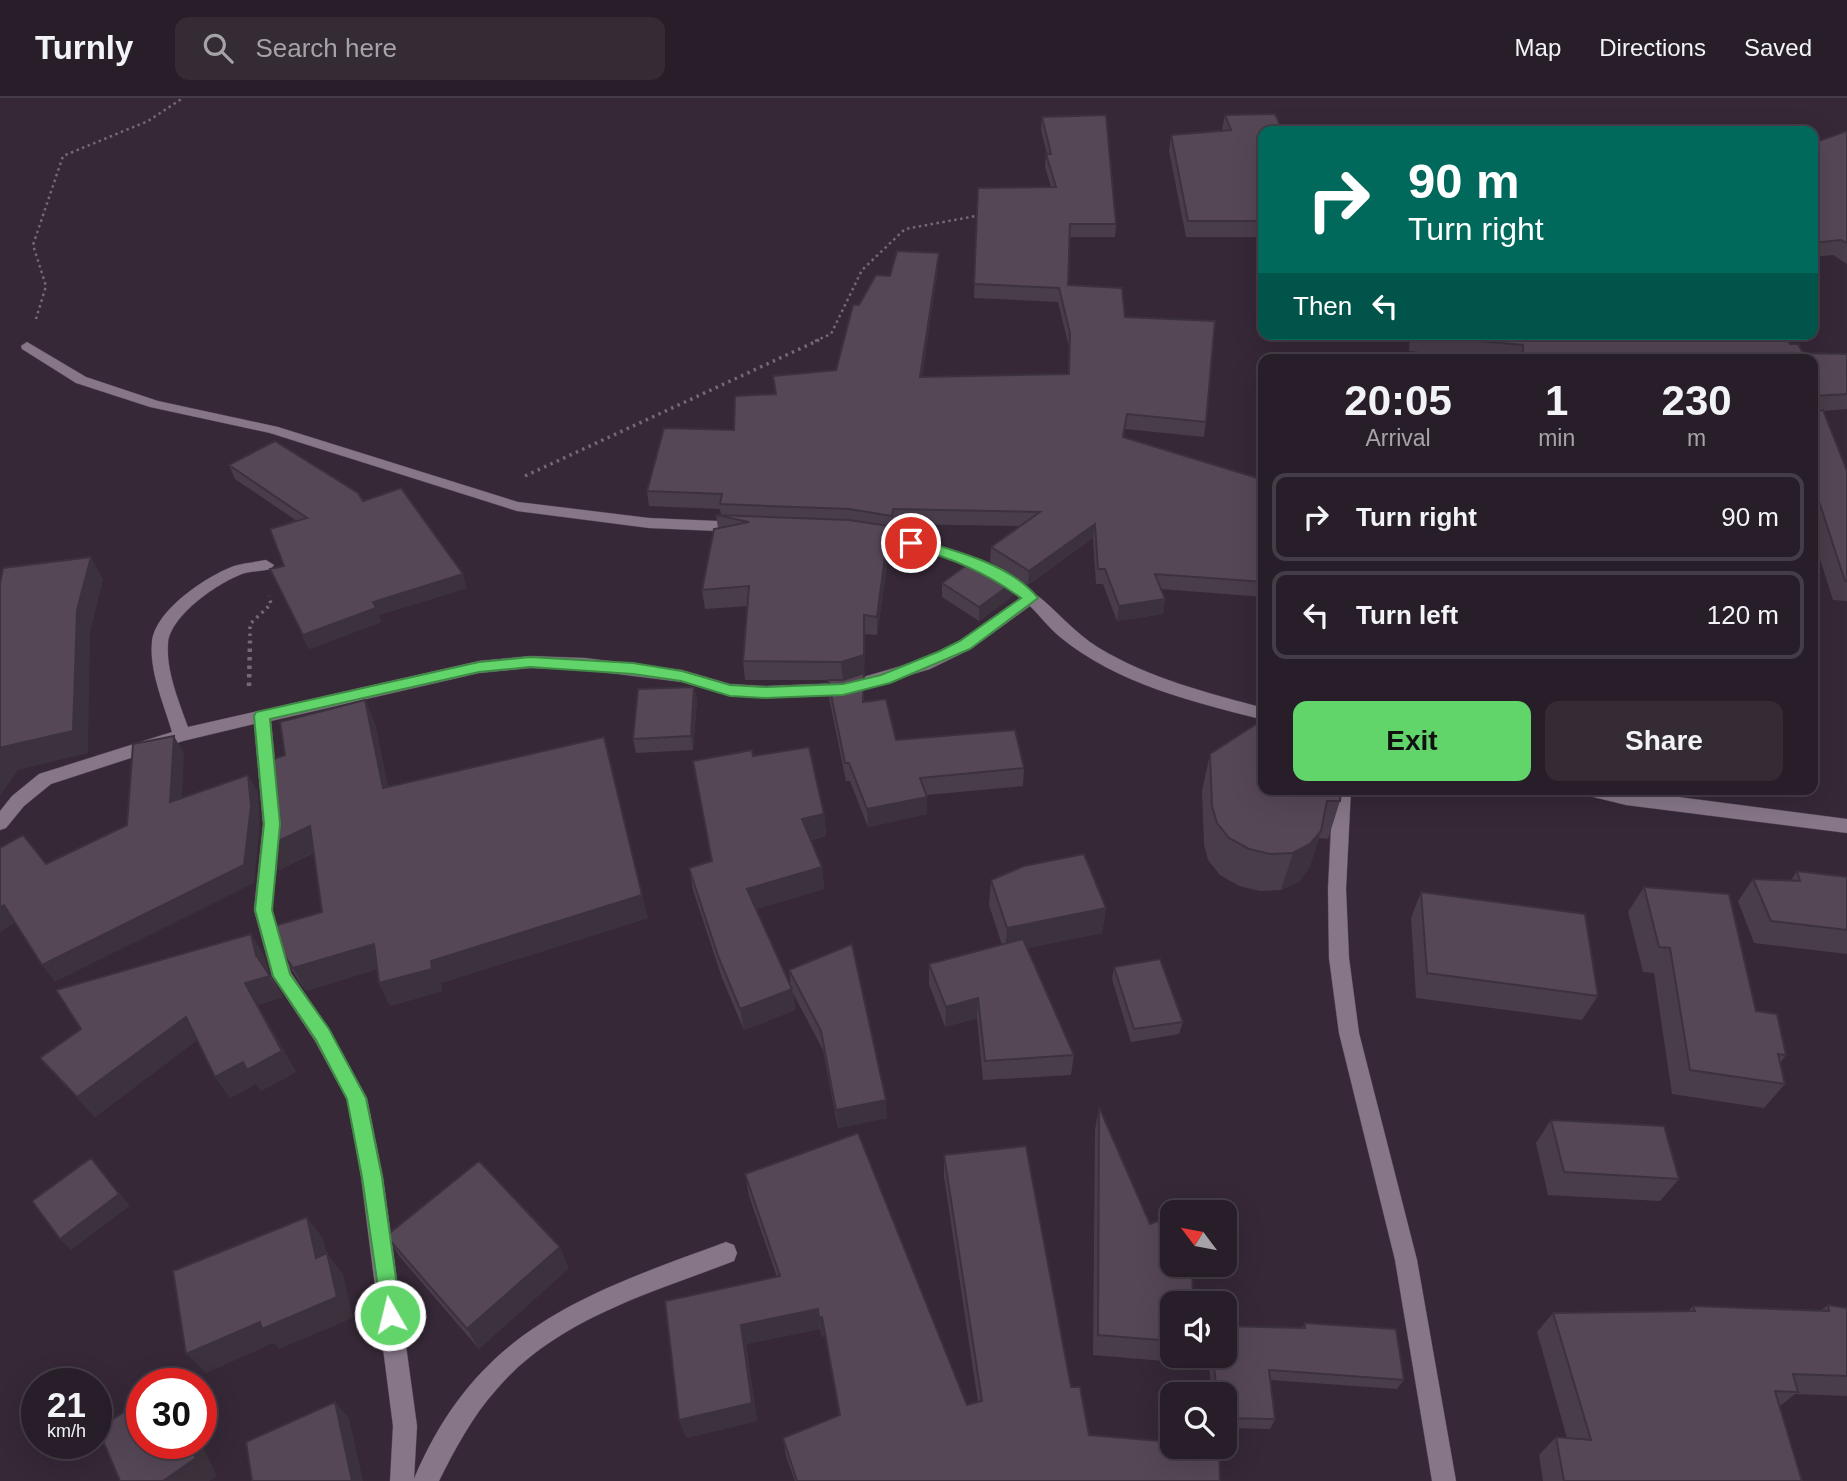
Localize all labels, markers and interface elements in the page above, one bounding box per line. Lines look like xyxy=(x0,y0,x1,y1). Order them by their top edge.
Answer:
search box xyxy=(175,17,665,80)
text: Turnly xyxy=(35,29,133,66)
icon: search xyxy=(199,29,237,67)
text: Search here xyxy=(255,33,397,63)
text: Map xyxy=(1515,34,1561,61)
text: Directions xyxy=(1599,34,1706,61)
text: Saved xyxy=(1744,34,1812,61)
icon: right xyxy=(1293,154,1384,245)
text: 90 m xyxy=(1408,154,1520,208)
text: Turn right xyxy=(1408,211,1544,247)
icon: left xyxy=(1366,287,1404,325)
text: Then xyxy=(1293,291,1352,321)
text: 20:05 xyxy=(1344,377,1452,424)
text: 1 xyxy=(1545,377,1568,424)
text: 230 xyxy=(1662,377,1732,424)
text: Arrival xyxy=(1365,425,1431,451)
text: min xyxy=(1538,425,1575,451)
text: m xyxy=(1687,425,1706,451)
icon: right xyxy=(1297,498,1335,536)
text: Turn right xyxy=(1356,502,1477,532)
text: 90 m xyxy=(1721,502,1779,532)
pin xyxy=(881,513,941,573)
icon: arrive xyxy=(892,524,930,562)
icon: left xyxy=(1297,596,1335,634)
text: Turn left xyxy=(1356,600,1458,630)
text: 120 m xyxy=(1707,600,1779,630)
button: Exit xyxy=(1293,701,1531,781)
button: Share xyxy=(1545,701,1783,781)
north arrow xyxy=(1160,1200,1237,1278)
map controls xyxy=(1160,1200,1237,1459)
position arrow xyxy=(353,1278,427,1352)
button: sound xyxy=(1160,1291,1237,1368)
speed limit sign: 30 xyxy=(126,1368,217,1459)
button: search xyxy=(1160,1382,1237,1459)
text: 21 xyxy=(47,1385,86,1424)
text: km/h xyxy=(47,1421,86,1441)

